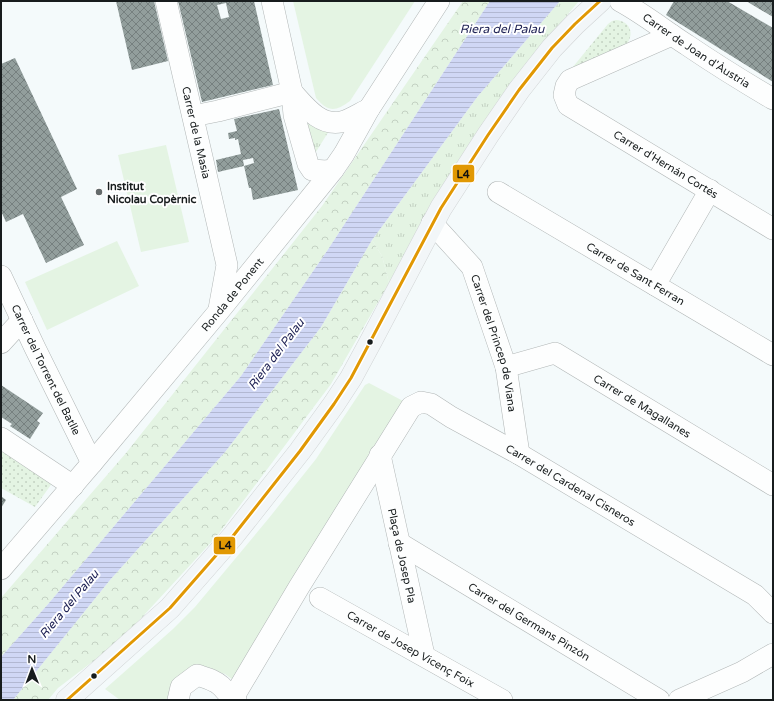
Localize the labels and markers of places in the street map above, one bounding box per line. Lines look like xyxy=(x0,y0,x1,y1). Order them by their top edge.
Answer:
place label: Institut Nicolau Copèrnic xyxy=(107,180,196,207)
marker: Institut Nicolau Copèrnic xyxy=(94,187,104,197)
unlabelled marker xyxy=(365,337,375,347)
unlabelled marker xyxy=(89,671,99,681)

